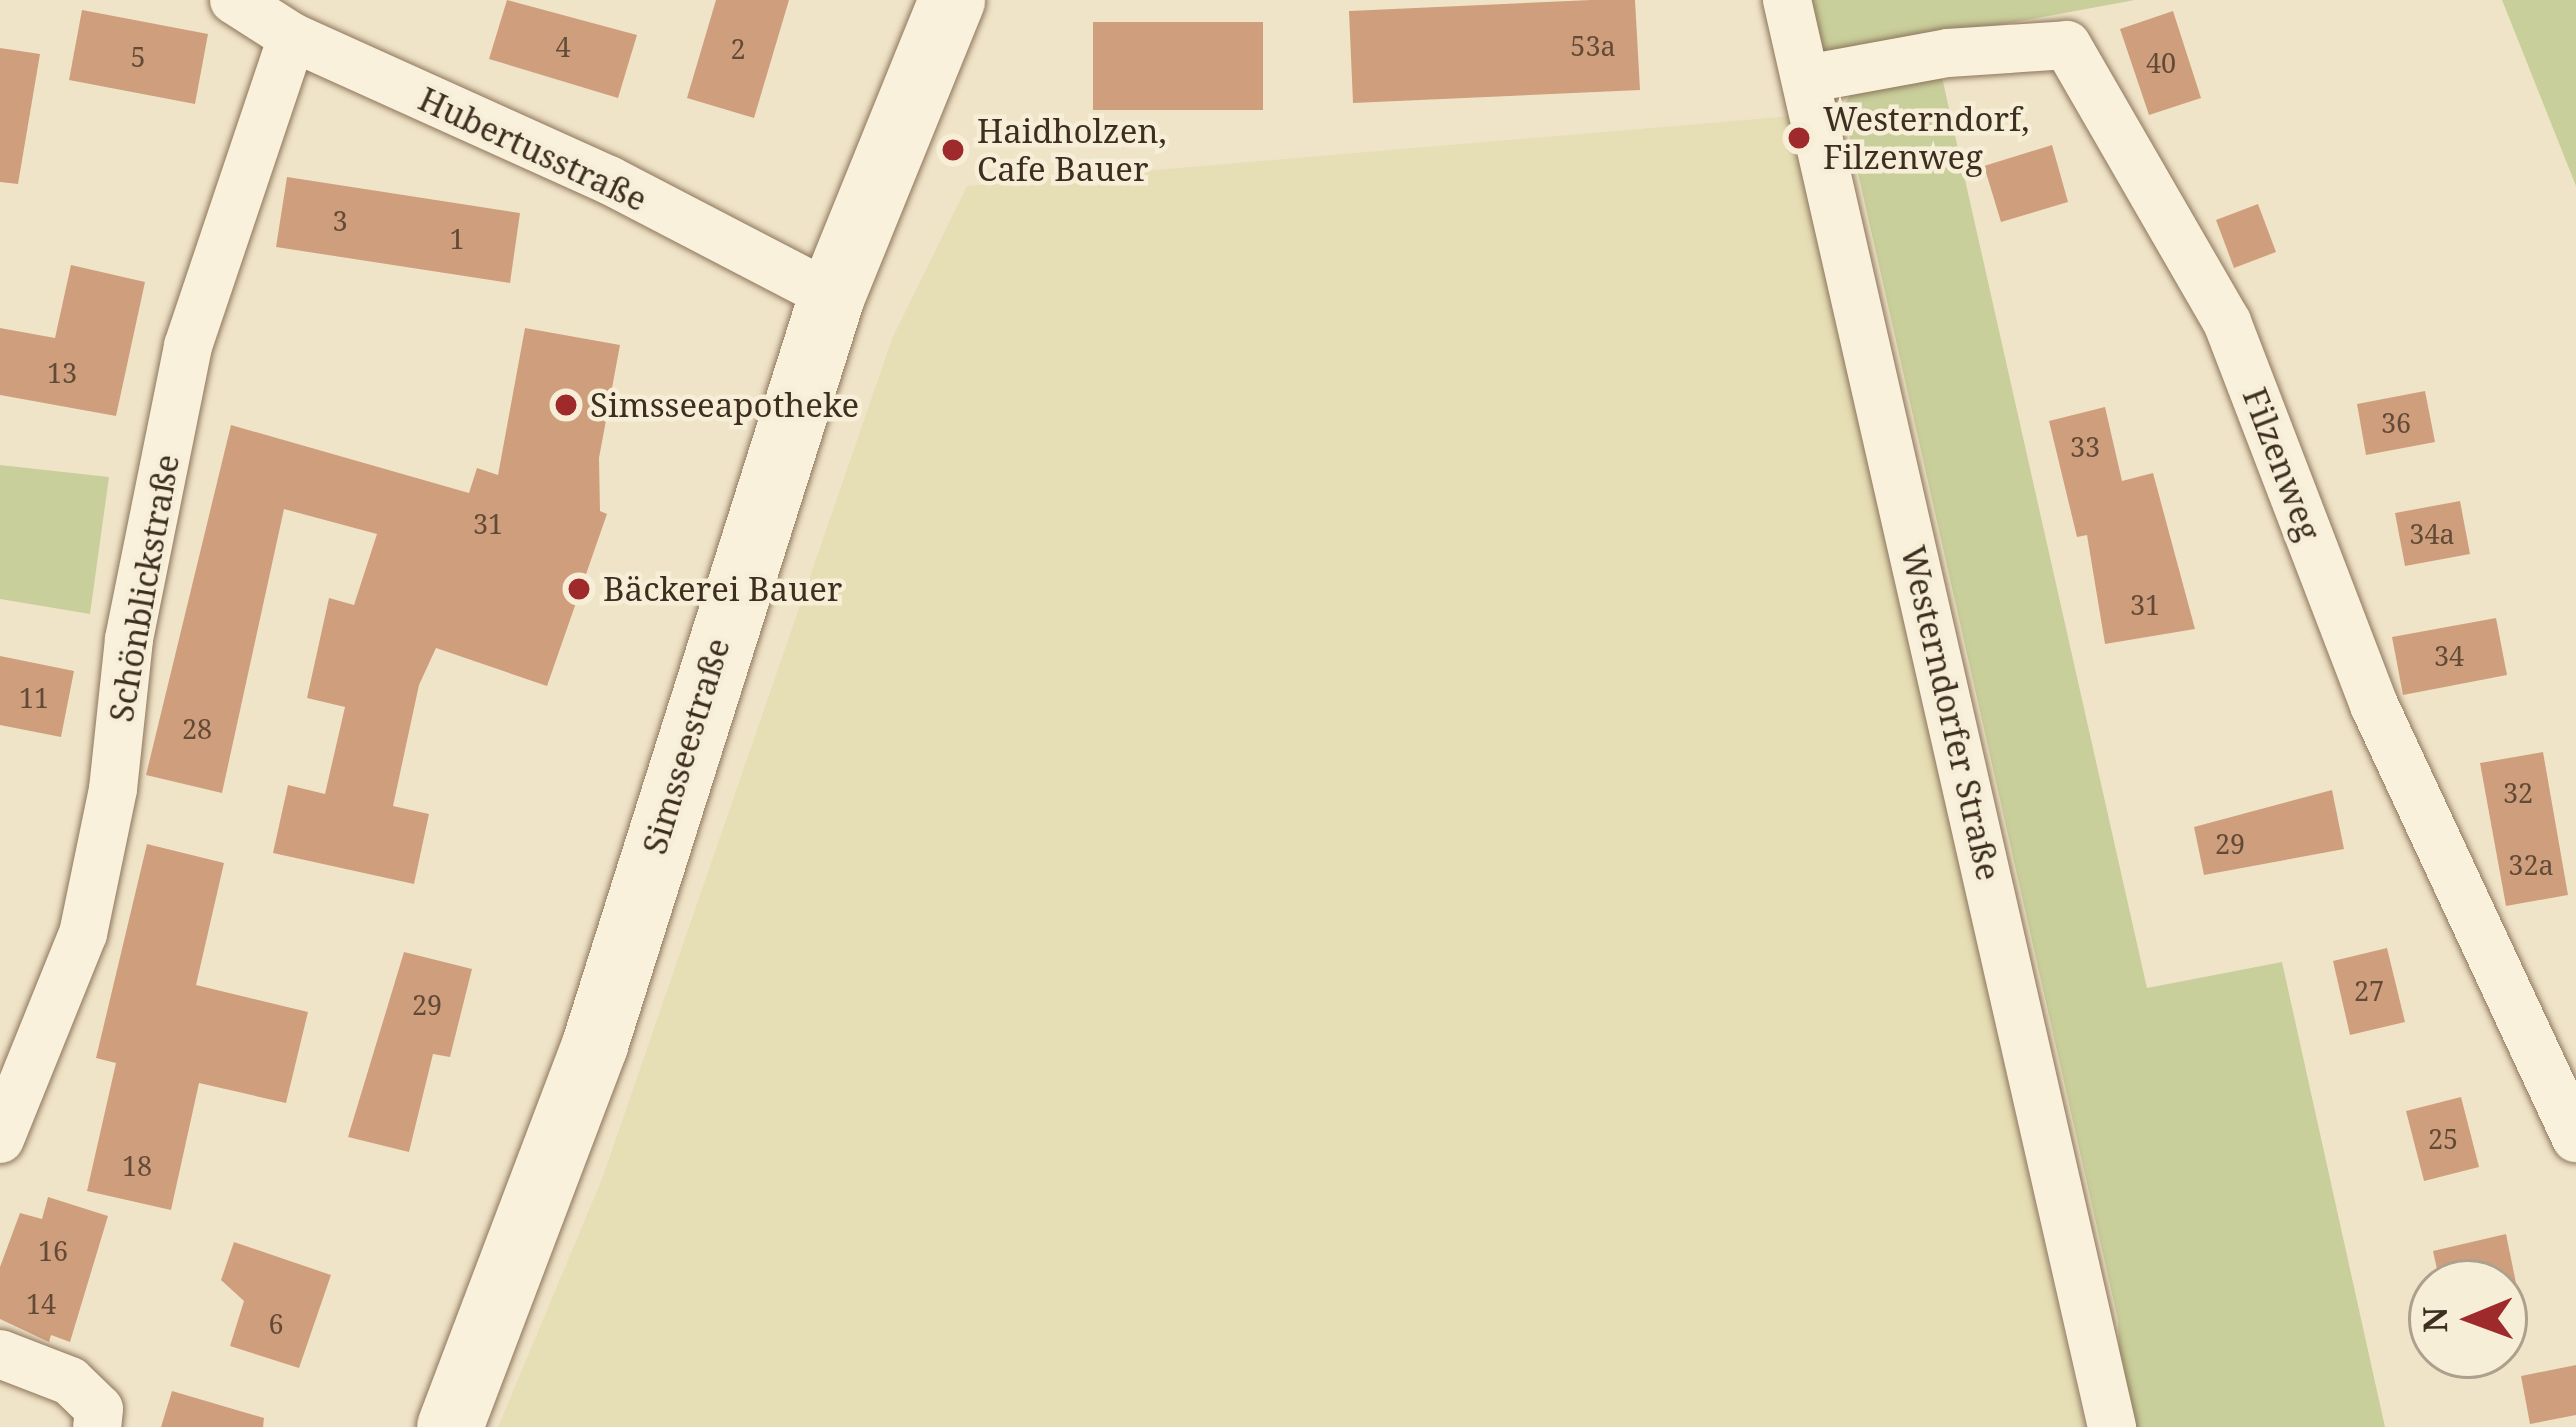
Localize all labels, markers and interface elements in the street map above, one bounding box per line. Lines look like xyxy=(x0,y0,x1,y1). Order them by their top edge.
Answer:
house number: 53a xyxy=(1570,30,1616,62)
house number: 4 xyxy=(555,31,571,63)
house number: 2 xyxy=(730,33,746,65)
house number: 5 xyxy=(130,41,146,73)
house number: 40 xyxy=(2146,47,2176,79)
street label: Hubertusstraße xyxy=(413,79,653,219)
place label: Westerndorf, Filzenweg xyxy=(1823,99,2029,177)
place label: Haidholzen, Cafe Bauer xyxy=(977,111,1167,189)
marker: Westerndorf, Filzenweg xyxy=(1786,125,1812,151)
marker: Haidholzen, Cafe Bauer xyxy=(940,137,966,163)
house number: 3 xyxy=(332,205,348,237)
house number: 1 xyxy=(449,223,465,255)
house number: 13 xyxy=(47,357,77,389)
street label: Filzenweg xyxy=(2235,382,2329,546)
place label: Simsseeapotheke xyxy=(590,385,859,425)
marker: Simsseeapotheke xyxy=(553,392,579,418)
house number: 36 xyxy=(2381,407,2411,439)
house number: 33 xyxy=(2070,431,2100,463)
street label: Schönblickstraße xyxy=(101,451,187,725)
house number: 31 xyxy=(473,508,503,540)
house number: 34a xyxy=(2409,518,2455,550)
street label: Westerndorfer Straße xyxy=(1893,542,2009,884)
place label: Bäckerei Bauer xyxy=(603,569,842,609)
marker: Bäckerei Bauer xyxy=(566,576,592,602)
house number: 31 xyxy=(2130,589,2160,621)
street label: Simsseestraße xyxy=(634,633,738,859)
house number: 34 xyxy=(2434,640,2464,672)
house number: 11 xyxy=(19,682,49,714)
house number: 28 xyxy=(182,713,212,745)
house number: 32 xyxy=(2503,777,2533,809)
house number: 29 xyxy=(2215,828,2245,860)
house number: 32a xyxy=(2508,849,2554,881)
house number: 27 xyxy=(2354,975,2384,1007)
house number: 29 xyxy=(412,989,442,1021)
house number: 25 xyxy=(2428,1123,2458,1155)
house number: 18 xyxy=(122,1150,152,1182)
house number: 16 xyxy=(38,1235,68,1267)
north arrow xyxy=(2408,1259,2528,1379)
house number: 14 xyxy=(26,1288,56,1320)
text: N xyxy=(2412,1306,2457,1333)
house number: 6 xyxy=(268,1308,284,1340)

